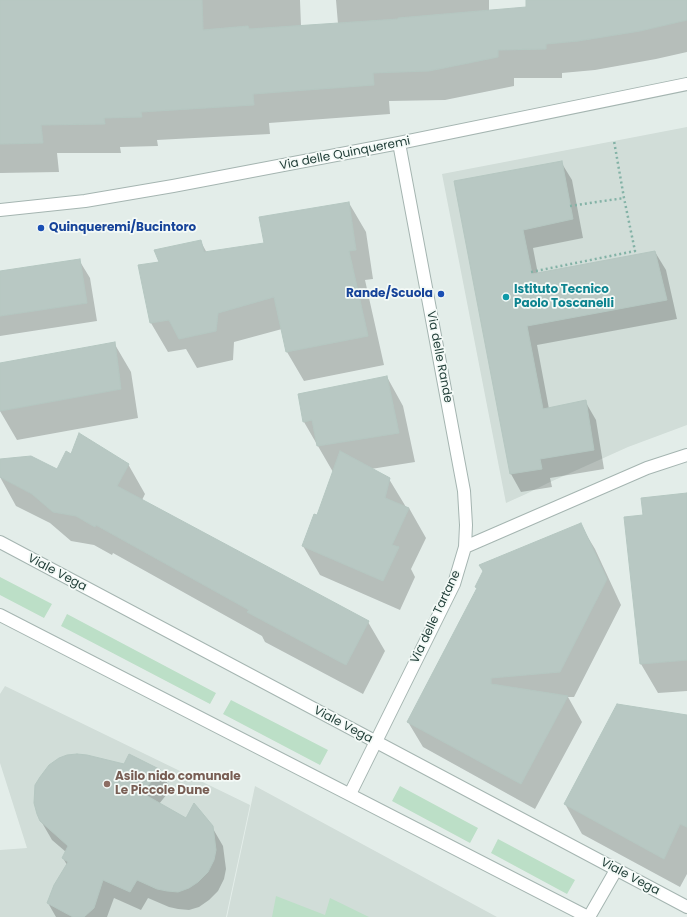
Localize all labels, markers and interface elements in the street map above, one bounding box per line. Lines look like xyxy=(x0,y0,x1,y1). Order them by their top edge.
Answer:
street label: Via delle Quinqueremi xyxy=(278,134,412,174)
place label: Quinqueremi/Bucintoro xyxy=(49,221,196,235)
marker: Quinqueremi/Bucintoro xyxy=(36,223,46,233)
place label: Istituto Tecnico Paolo Toscanelli xyxy=(514,283,614,311)
place label: Rande/Scuola xyxy=(346,287,433,301)
marker: Rande/Scuola xyxy=(436,289,446,299)
marker: Istituto Tecnico Paolo Toscanelli xyxy=(501,292,511,302)
street label: Via delle Rande xyxy=(423,310,455,404)
street label: Viale Vega xyxy=(25,551,89,595)
street label: Via delle Tartane xyxy=(408,568,464,666)
street label: Viale Vega xyxy=(311,703,375,747)
place label: Asilo nido comunale Le Piccole Dune xyxy=(115,770,241,798)
marker: Asilo nido comunale Le Piccole Dune xyxy=(102,779,112,789)
street label: Viale Vega xyxy=(598,855,662,899)

